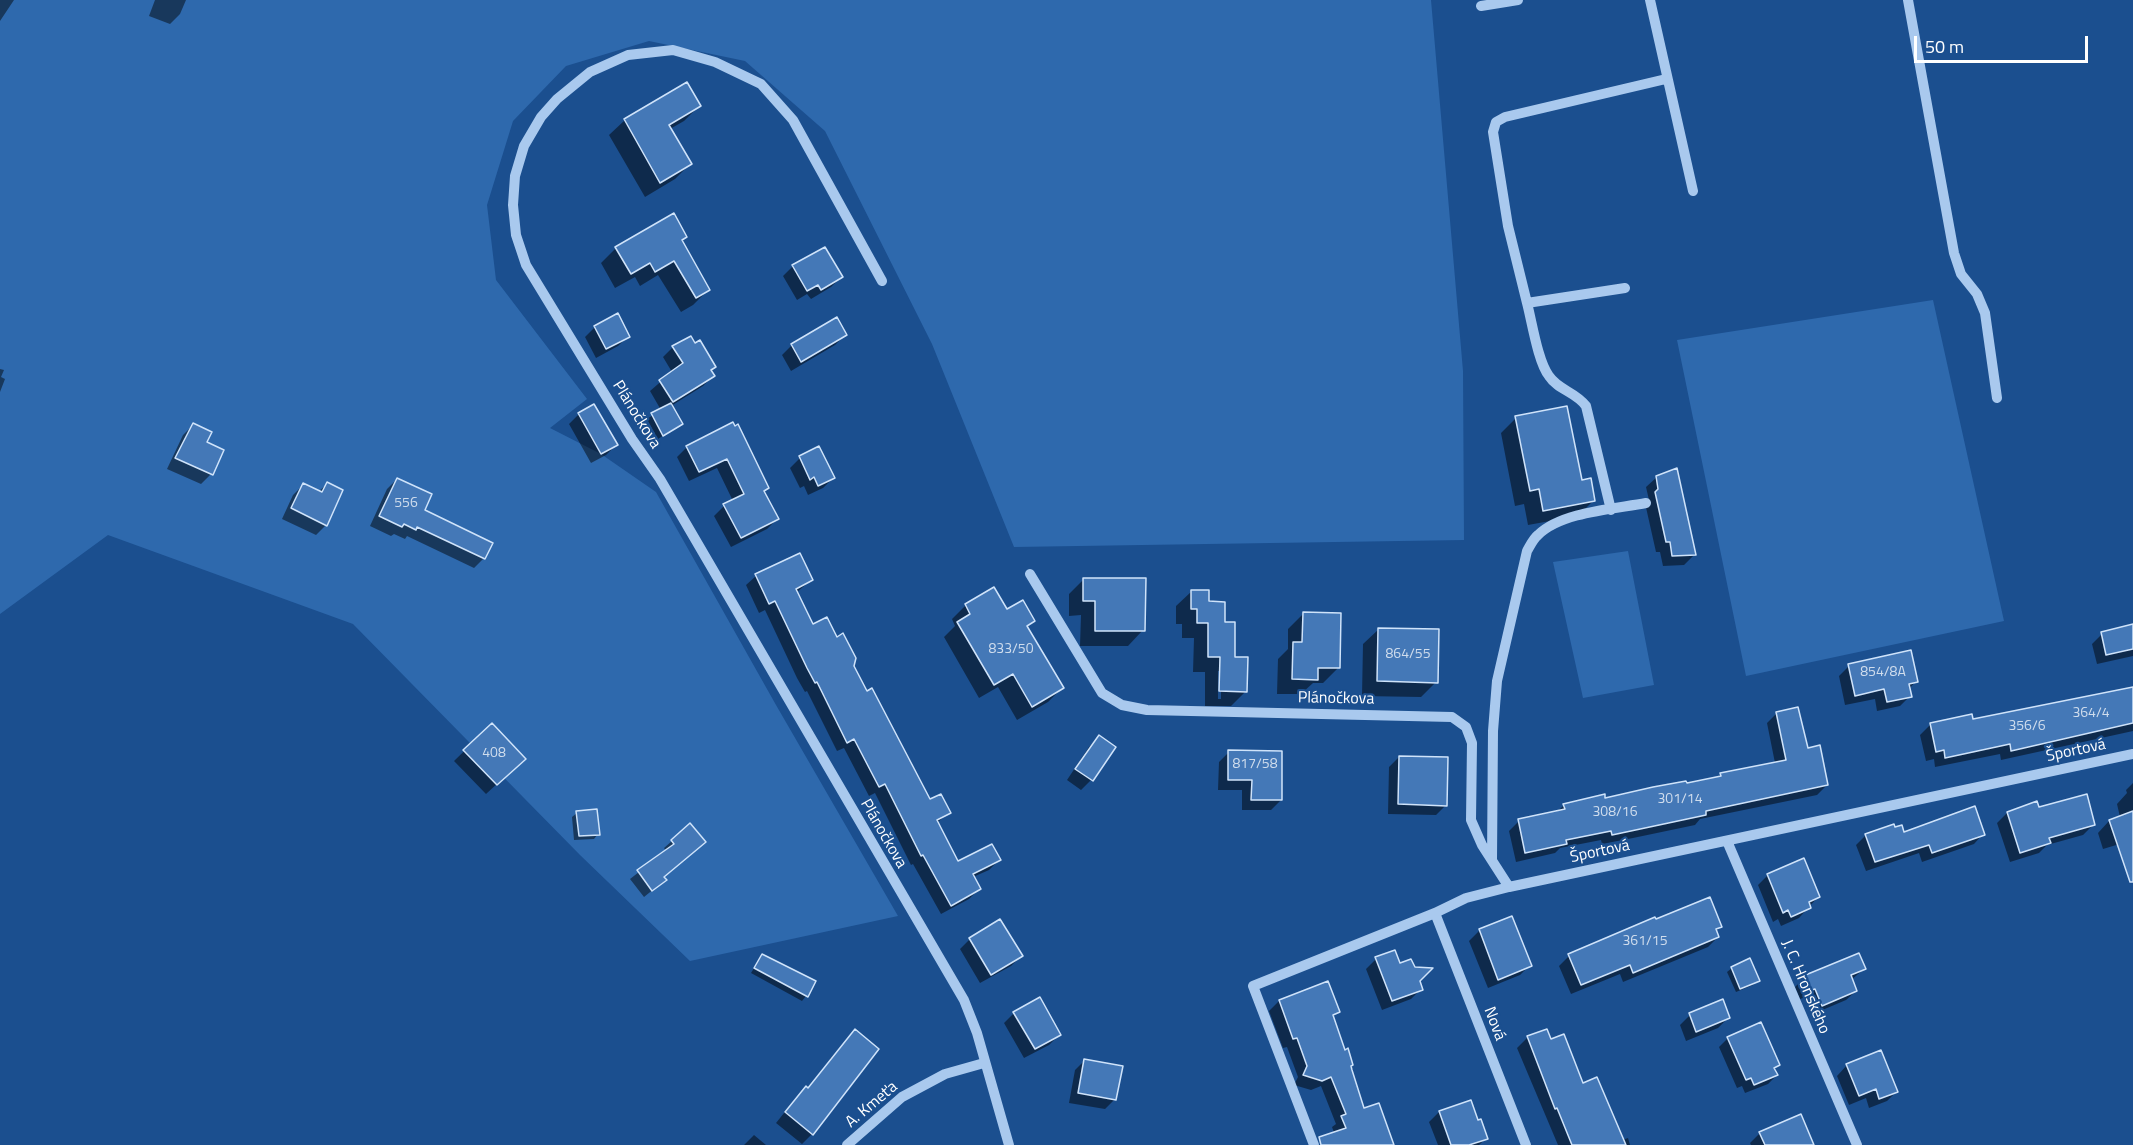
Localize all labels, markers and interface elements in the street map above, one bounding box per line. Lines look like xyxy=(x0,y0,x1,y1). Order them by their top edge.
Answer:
scale bar xyxy=(1917,24,2091,62)
text: 50 m xyxy=(1925,33,1964,60)
street label: Plánočkova xyxy=(608,377,664,453)
house number: 556 xyxy=(394,496,418,512)
house number: 833/50 xyxy=(989,642,1033,658)
house number: 864/55 xyxy=(1386,647,1430,663)
house number: 854/8A xyxy=(1860,665,1906,681)
street label: Plánočkova xyxy=(1298,689,1374,709)
house number: 364/4 xyxy=(2072,706,2110,722)
house number: 356/6 xyxy=(2008,719,2046,735)
street label: Športová xyxy=(2044,735,2108,767)
house number: 408 xyxy=(482,746,506,762)
house number: 817/58 xyxy=(1233,757,1277,773)
house number: 301/14 xyxy=(1658,792,1702,808)
street label: Plánočkova xyxy=(856,796,910,872)
house number: 308/16 xyxy=(1593,805,1637,821)
street label: Športová xyxy=(1568,836,1632,868)
house number: 361/15 xyxy=(1623,934,1667,950)
street label: J. C. Hronského xyxy=(1777,937,1833,1037)
street label: Nová xyxy=(1479,1004,1509,1044)
street label: A. Kmeťa xyxy=(842,1078,902,1132)

